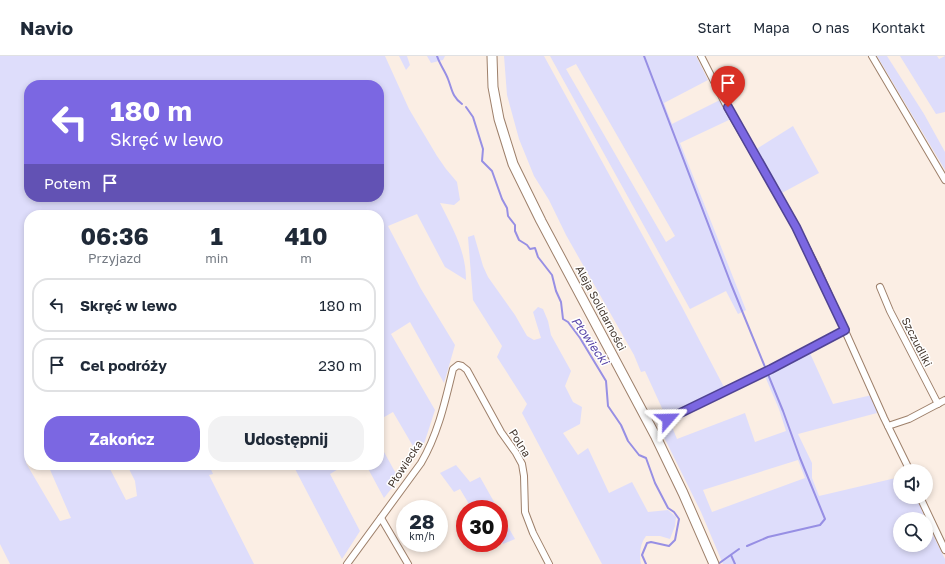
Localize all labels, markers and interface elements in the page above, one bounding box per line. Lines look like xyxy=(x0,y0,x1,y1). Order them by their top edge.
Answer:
text: Navio xyxy=(20,16,73,39)
text: Start xyxy=(698,19,731,36)
text: Mapa xyxy=(753,19,790,36)
text: O nas xyxy=(812,19,849,36)
text: Kontakt xyxy=(871,19,925,36)
pin xyxy=(711,66,745,107)
icon: arrive xyxy=(717,72,739,94)
text: 180 m xyxy=(110,94,192,127)
icon: left xyxy=(44,96,96,148)
text: Skręć w lewo xyxy=(110,128,223,150)
icon: arrive xyxy=(99,172,121,194)
text: Potem xyxy=(44,174,91,192)
text: 06:36 xyxy=(80,221,149,250)
text: 1 xyxy=(211,221,223,250)
text: 410 xyxy=(285,221,328,250)
text: Przyjazd xyxy=(88,250,141,266)
text: min xyxy=(205,250,228,266)
text: m xyxy=(300,250,312,266)
street label: Aleja Solidarności xyxy=(574,263,629,353)
icon: left xyxy=(46,294,68,316)
text: Skręć w lewo xyxy=(80,296,177,314)
text: 180 m xyxy=(319,296,362,314)
water label: Płowiecki xyxy=(568,314,613,369)
street label: Szczudliki xyxy=(900,315,935,368)
icon: arrive xyxy=(46,354,68,376)
text: Cel podróży xyxy=(80,356,167,374)
text: 230 m xyxy=(318,356,362,374)
position arrow xyxy=(647,398,689,440)
button: Zakończ xyxy=(44,416,200,462)
button: Udostępnij xyxy=(208,416,364,462)
street label: Polna xyxy=(507,426,534,459)
street label: Płowiecka xyxy=(384,438,425,490)
map controls xyxy=(893,464,933,552)
button: sound xyxy=(893,464,933,504)
speed limit sign: 30 xyxy=(456,500,508,552)
text: 28 xyxy=(409,509,434,533)
button: search xyxy=(893,512,933,552)
text: km/h xyxy=(409,530,435,542)

